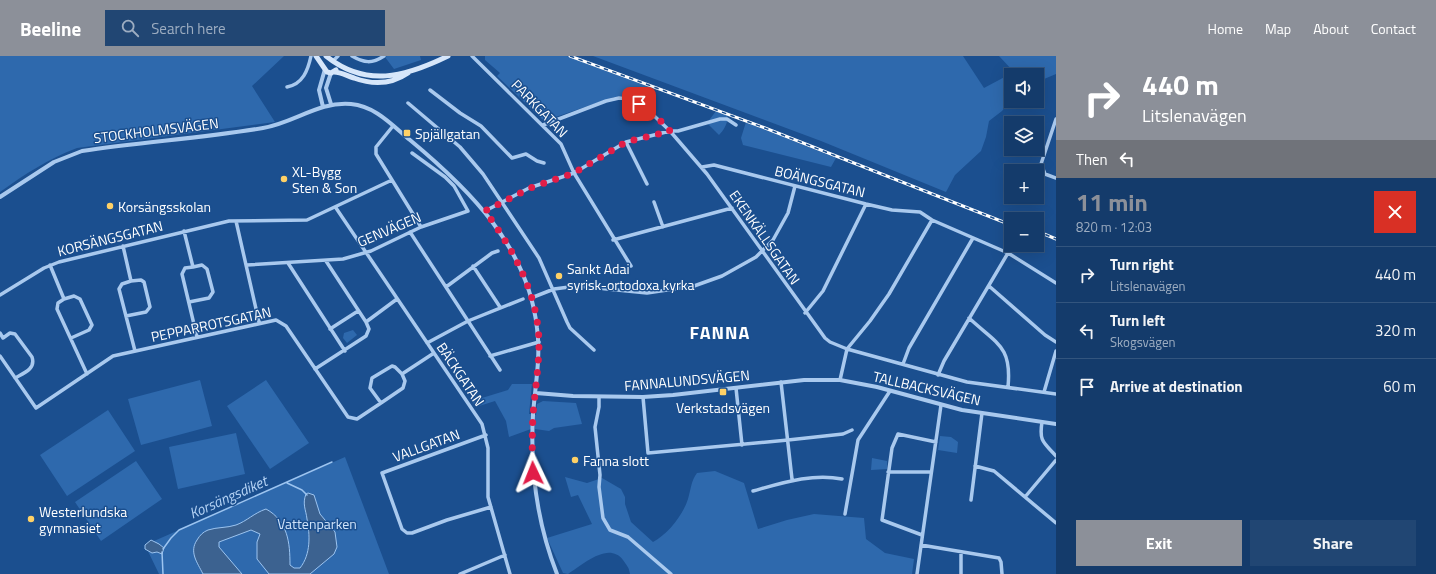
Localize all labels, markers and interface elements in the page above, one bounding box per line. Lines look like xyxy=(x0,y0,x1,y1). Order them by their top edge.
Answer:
search box xyxy=(105,10,385,46)
text: Beeline xyxy=(20,14,81,43)
icon: search xyxy=(119,17,141,39)
text: Search here xyxy=(151,17,226,40)
text: Home xyxy=(1208,18,1243,39)
text: Map xyxy=(1265,18,1291,39)
text: About xyxy=(1313,18,1349,39)
text: Contact xyxy=(1371,18,1416,39)
text: 440 m xyxy=(1142,63,1219,106)
map controls xyxy=(1004,68,1044,252)
button: sound xyxy=(1004,68,1044,108)
icon: right xyxy=(1076,72,1128,124)
street label: PARKGATAN xyxy=(507,74,573,142)
pin xyxy=(622,87,656,121)
icon: arrive xyxy=(628,93,650,115)
text: Litslenavägen xyxy=(1142,102,1247,129)
street label: STOCKHOLMSVÄGEN xyxy=(92,112,220,148)
button: layers xyxy=(1004,116,1044,156)
place label: Spjällgatan xyxy=(415,123,480,144)
marker: Spjällgatan xyxy=(402,128,412,138)
text: Then xyxy=(1076,148,1108,171)
icon: left xyxy=(1116,148,1138,170)
street label: BOÄNGSGATAN xyxy=(773,160,867,202)
place label: XL-Bygg Sten & Son xyxy=(292,161,357,198)
button: + xyxy=(1004,164,1044,204)
marker: XL-Bygg Sten & Son xyxy=(279,174,289,184)
text: 11 min xyxy=(1076,184,1148,220)
street label: EKENKÄLLSGATAN xyxy=(725,185,805,289)
button: close xyxy=(1374,191,1416,233)
place label: Korsängsskolan xyxy=(118,196,211,217)
marker: Korsängsskolan xyxy=(105,201,115,211)
street label: GENVÄGEN xyxy=(354,206,424,252)
button: − xyxy=(1004,212,1044,252)
street label: KORSÄNGSGATAN xyxy=(55,215,165,261)
text: 820 m · 12:03 xyxy=(1076,217,1152,237)
text: Turn right xyxy=(1110,253,1174,276)
place label: Sankt Adai syrisk-ortodoxa kyrka xyxy=(567,258,694,295)
text: 440 m xyxy=(1375,263,1416,286)
icon: right xyxy=(1076,264,1098,286)
marker: Sankt Adai syrisk-ortodoxa kyrka xyxy=(554,271,564,281)
text: Litslenavägen xyxy=(1110,276,1186,296)
street label: PEPPARROTSGATAN xyxy=(149,301,273,347)
text: Turn left xyxy=(1110,309,1165,332)
district label: FANNA xyxy=(690,319,750,346)
text: 320 m xyxy=(1375,319,1416,342)
icon: left xyxy=(1076,320,1098,342)
text: Skogsvägen xyxy=(1110,332,1176,352)
street label: BÄCKGATAN xyxy=(432,338,490,410)
street label: FANNALUNDSVÄGEN xyxy=(623,364,751,396)
street label: TALLBACKSVÄGEN xyxy=(871,365,983,411)
text: Arrive at destination xyxy=(1110,375,1243,398)
text: 60 m xyxy=(1383,375,1416,398)
icon: arrive xyxy=(1076,376,1098,398)
marker: Verkstadsvägen xyxy=(718,387,728,397)
place label: Verkstadsvägen xyxy=(676,397,770,418)
street label: VALLGATAN xyxy=(389,423,463,467)
place label: Fanna slott xyxy=(583,450,649,471)
position arrow xyxy=(512,452,554,494)
marker: Fanna slott xyxy=(570,455,580,465)
water label: Korsängsdiket xyxy=(185,469,273,524)
place label: Westerlundska gymnasiet xyxy=(39,501,127,538)
park label: Vattenparken xyxy=(277,513,357,534)
marker: Westerlundska gymnasiet xyxy=(26,514,36,524)
button: Exit xyxy=(1076,520,1242,566)
button: Share xyxy=(1250,520,1416,566)

